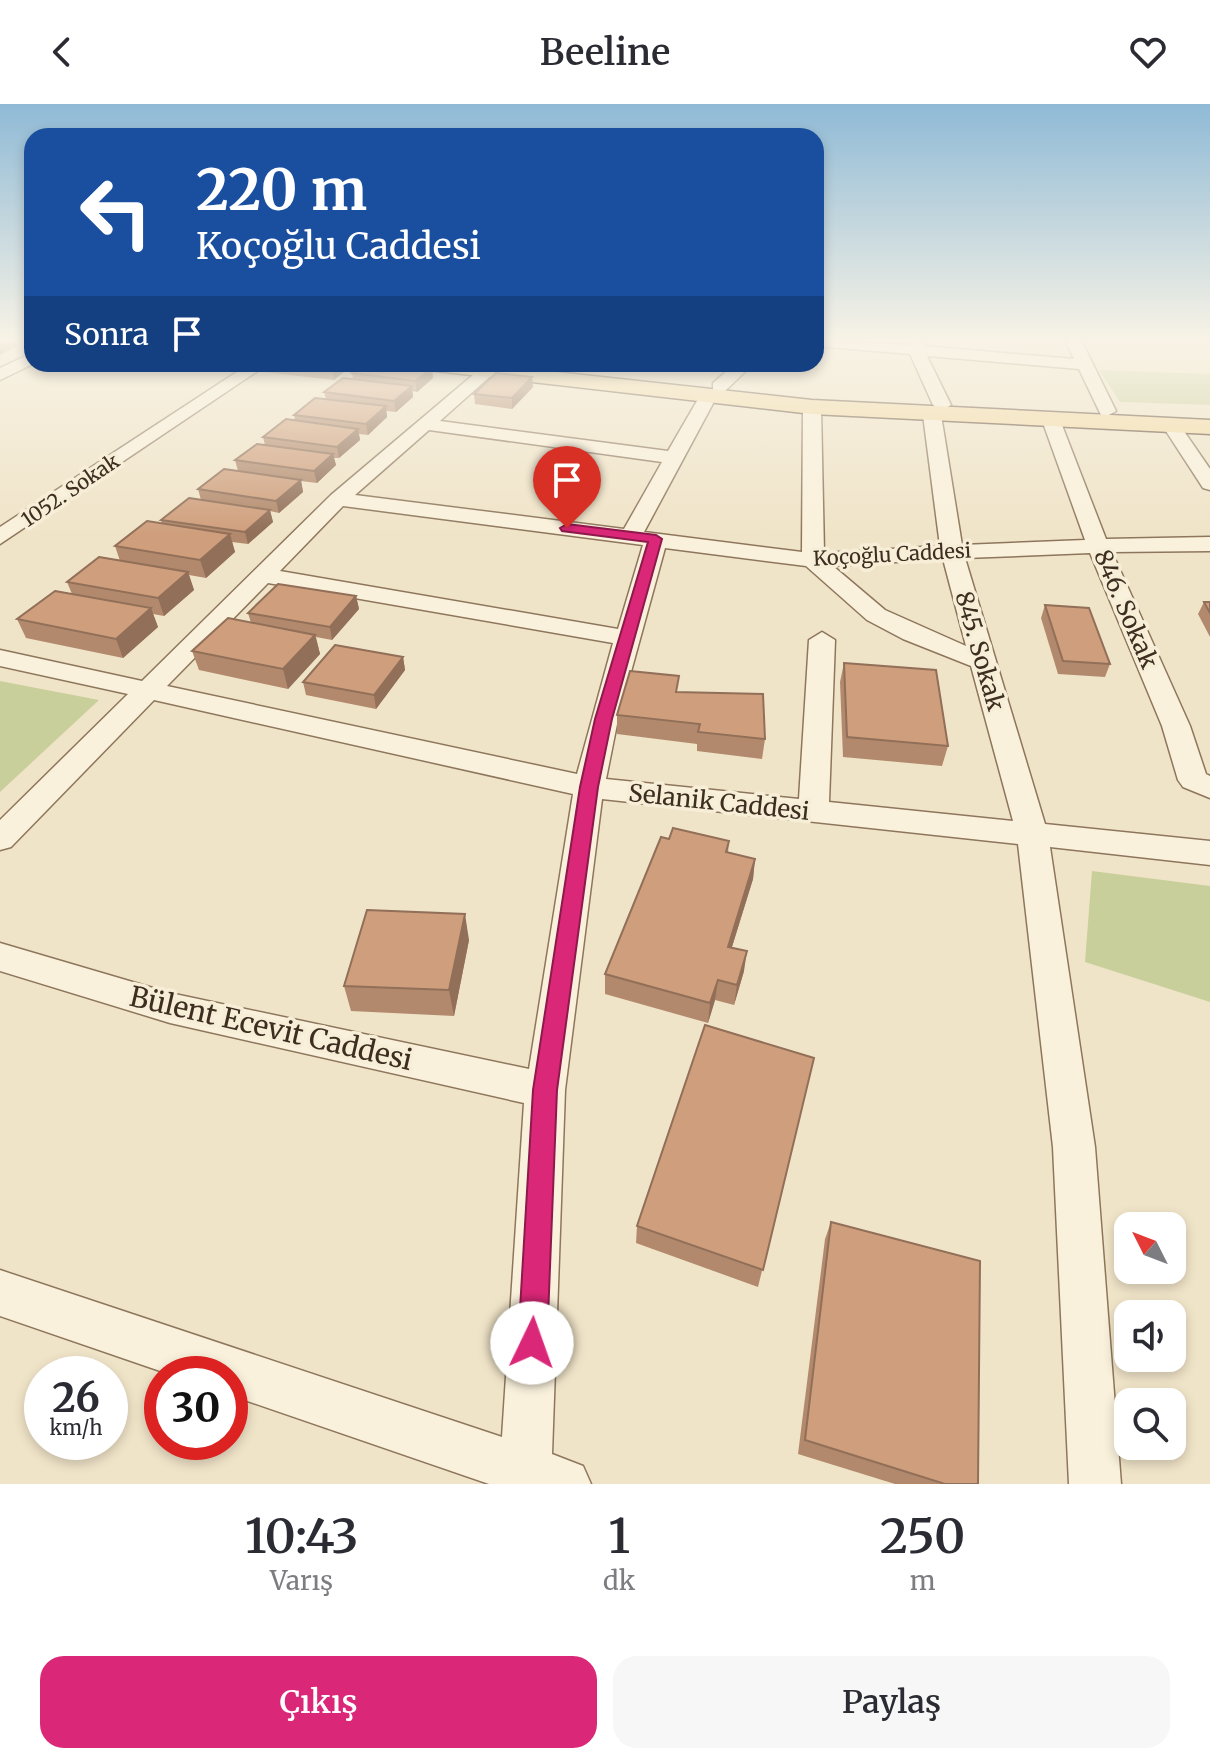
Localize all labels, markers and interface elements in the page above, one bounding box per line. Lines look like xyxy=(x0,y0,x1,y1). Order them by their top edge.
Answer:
icon: back xyxy=(40,30,84,74)
text: Beeline xyxy=(540,30,670,75)
icon: heart xyxy=(1126,30,1170,74)
text: 220 m xyxy=(196,155,367,225)
icon: left xyxy=(64,160,168,264)
text: Koçoğlu Caddesi xyxy=(196,224,481,269)
icon: arrive xyxy=(165,312,209,356)
text: Sonra xyxy=(64,315,149,353)
pin xyxy=(533,446,601,528)
street label: 1052. Sokak xyxy=(16,448,124,532)
icon: arrive xyxy=(545,458,589,502)
street label: Koçoğlu Caddesi xyxy=(812,537,972,571)
street label: 846. Sokak xyxy=(1087,545,1165,674)
street label: 845. Sokak xyxy=(948,588,1012,715)
street label: Selanik Caddesi xyxy=(627,777,811,827)
street label: Bülent Ecevit Caddesi xyxy=(126,978,416,1078)
north arrow xyxy=(1114,1212,1186,1284)
map controls xyxy=(1114,1212,1186,1460)
button: sound xyxy=(1114,1300,1186,1372)
position arrow xyxy=(490,1301,574,1385)
speed limit sign: 30 xyxy=(144,1356,248,1460)
text: 26 xyxy=(52,1373,100,1423)
button: search xyxy=(1114,1388,1186,1460)
text: km/h xyxy=(50,1415,102,1440)
text: 10:43 xyxy=(245,1506,358,1566)
text: 1 xyxy=(608,1506,630,1566)
text: 250 xyxy=(880,1506,965,1566)
text: Varış xyxy=(270,1564,333,1597)
text: dk xyxy=(603,1564,635,1597)
text: m xyxy=(910,1564,935,1597)
button: Çıkış xyxy=(40,1656,597,1748)
button: Paylaş xyxy=(613,1656,1170,1748)

